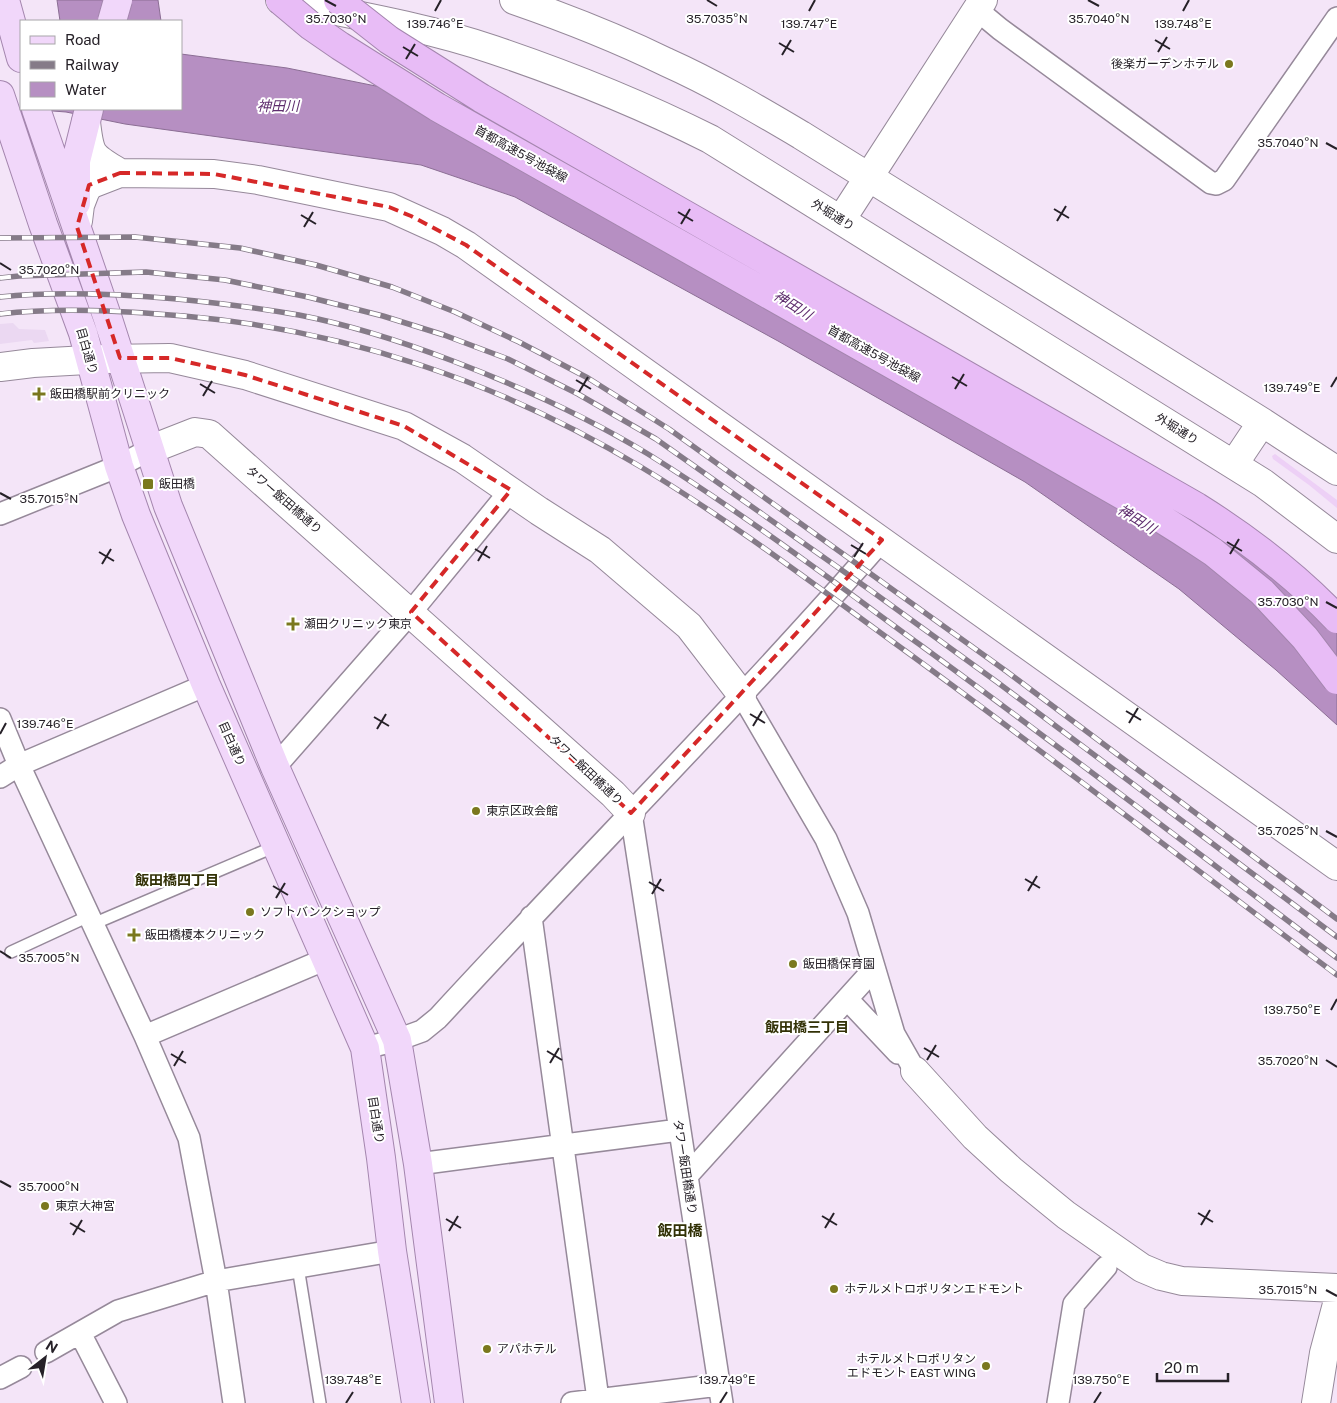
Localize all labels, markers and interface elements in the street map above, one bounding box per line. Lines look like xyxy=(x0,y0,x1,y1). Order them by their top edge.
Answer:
text: 35.7030°N xyxy=(306,12,367,26)
text: 35.7035°N xyxy=(686,12,748,26)
text: 35.7040°N xyxy=(1068,12,1130,26)
text: 139.746°E xyxy=(407,17,463,31)
text: 139.747°E xyxy=(781,17,837,31)
text: 139.748°E xyxy=(1154,17,1212,31)
legend xyxy=(20,20,182,110)
text: Road xyxy=(65,31,101,48)
text: Railway xyxy=(65,56,119,73)
place label: 後楽ガーデンホテル xyxy=(1111,57,1219,71)
marker: 後楽ガーデンホテル xyxy=(1223,58,1235,70)
text: Water xyxy=(65,81,107,98)
water label: 神田川 xyxy=(257,98,301,114)
street label: 首都高速5号池袋線 xyxy=(472,123,570,185)
text: 35.7040°N xyxy=(1257,136,1319,150)
street label: 外堀通り xyxy=(809,196,857,234)
text: 35.7020°N xyxy=(19,263,79,277)
water label: 神田川 xyxy=(771,287,817,324)
street label: 首都高速5号池袋線 xyxy=(825,323,923,385)
street label: 目白通り xyxy=(74,326,100,376)
text: 139.749°E xyxy=(1264,381,1320,395)
marker: 飯田橋駅前クリニック xyxy=(32,387,46,401)
place label: 飯田橋駅前クリニック xyxy=(50,387,170,401)
street label: 外堀通り xyxy=(1153,410,1201,448)
street label: タワー飯田橋通り xyxy=(243,463,325,537)
marker: 飯田橋 xyxy=(141,477,155,491)
place label: 飯田橋 xyxy=(159,477,195,491)
text: 35.7015°N xyxy=(20,492,78,506)
water label: 神田川 xyxy=(1115,501,1161,538)
text: 35.7030°N xyxy=(1258,595,1319,609)
marker: 瀬田クリニック東京 xyxy=(286,617,300,631)
place label: 瀬田クリニック東京 xyxy=(304,617,412,631)
text: 139.746°E xyxy=(17,717,73,731)
street label: 目白通り xyxy=(216,719,248,769)
street label: タワー飯田橋通り xyxy=(546,732,626,808)
place label: 東京区政会館 xyxy=(486,804,558,818)
marker: 東京区政会館 xyxy=(470,805,482,817)
text: 35.7025°N xyxy=(1257,824,1319,838)
district label: 飯田橋四丁目 xyxy=(135,872,219,888)
place label: ソフトバンクショップ xyxy=(260,905,381,919)
marker: ソフトバンクショップ xyxy=(244,906,256,918)
marker: 飯田橋榎本クリニック xyxy=(127,928,141,942)
place label: 飯田橋榎本クリニック xyxy=(145,928,265,942)
text: 35.7005°N xyxy=(18,951,80,965)
place label: 飯田橋保育園 xyxy=(803,957,875,971)
marker: 飯田橋保育園 xyxy=(787,958,799,970)
text: 139.750°E xyxy=(1263,1003,1321,1017)
district label: 飯田橋三丁目 xyxy=(765,1019,849,1035)
text: 35.7020°N xyxy=(1258,1054,1318,1068)
street label: 目白通り xyxy=(365,1095,387,1145)
street label: タワー飯田橋通り xyxy=(671,1118,699,1216)
text: 35.7000°N xyxy=(19,1180,79,1194)
place label: 東京大神宮 xyxy=(55,1199,115,1213)
marker: 東京大神宮 xyxy=(39,1200,51,1212)
district label: 飯田橋 xyxy=(657,1222,703,1239)
place label: ホテルメトロポリタンエドモント xyxy=(844,1282,1024,1296)
marker: ホテルメトロポリタンエドモント xyxy=(828,1283,840,1295)
text: 35.7015°N xyxy=(1259,1283,1317,1297)
north arrow xyxy=(20,1333,70,1383)
text: N xyxy=(43,1337,61,1357)
place label: アパホテル xyxy=(497,1342,557,1356)
marker: アパホテル xyxy=(481,1343,493,1355)
scale bar xyxy=(1157,1350,1228,1382)
place label: ホテルメトロポリタン エドモント EAST WING xyxy=(847,1352,976,1380)
text: 20 m xyxy=(1164,1359,1199,1376)
marker: ホテルメトロポリタン エドモント EAST WING xyxy=(980,1360,992,1372)
text: 139.748°E xyxy=(324,1373,382,1387)
text: 139.749°E xyxy=(699,1373,755,1387)
text: 139.750°E xyxy=(1072,1373,1130,1387)

